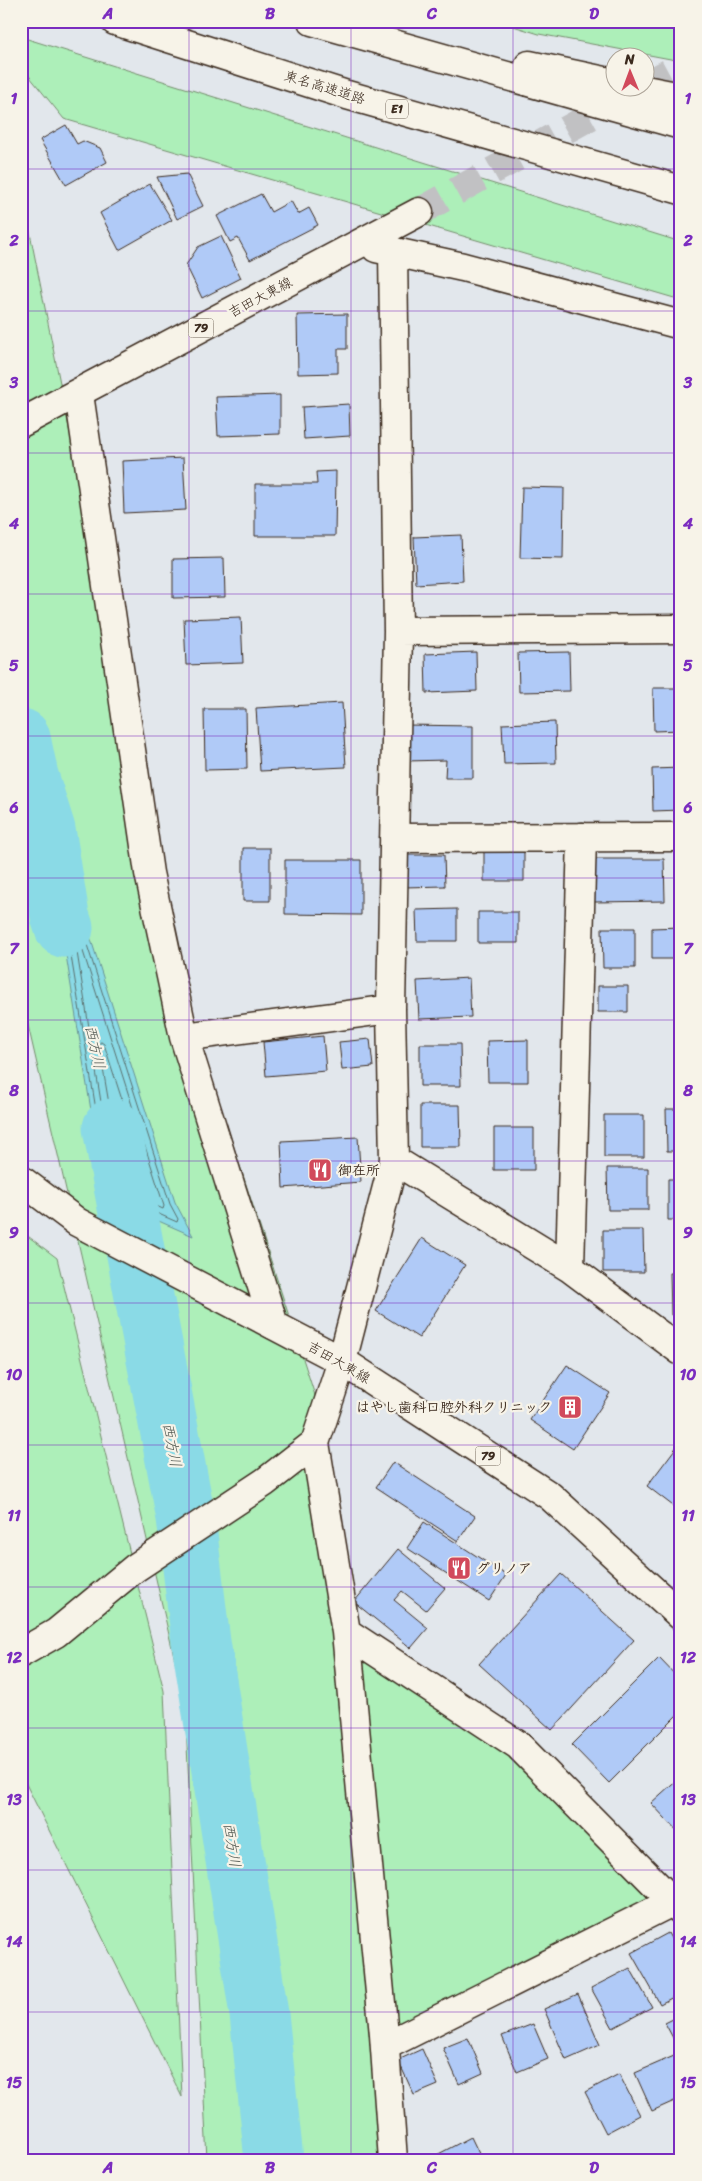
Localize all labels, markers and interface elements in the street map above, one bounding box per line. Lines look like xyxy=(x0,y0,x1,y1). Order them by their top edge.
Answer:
text: A xyxy=(102,0,113,28)
text: B xyxy=(265,0,276,28)
text: C xyxy=(426,0,438,28)
text: D xyxy=(589,0,599,28)
text: N xyxy=(624,47,635,72)
north arrow xyxy=(604,48,654,98)
street label: 東名高速道路 xyxy=(281,63,369,112)
text: 1 xyxy=(11,84,18,113)
text: 1 xyxy=(685,84,692,113)
road number: E1 xyxy=(386,100,408,118)
text: 2 xyxy=(8,226,19,255)
text: 2 xyxy=(682,226,693,255)
street label: 吉田大東線 xyxy=(223,270,297,325)
road number: 79 xyxy=(188,318,214,338)
text: 3 xyxy=(9,368,19,397)
text: 3 xyxy=(683,368,693,397)
text: 4 xyxy=(8,509,19,538)
text: 4 xyxy=(682,509,693,538)
text: 5 xyxy=(9,651,19,680)
text: 5 xyxy=(683,651,693,680)
text: 6 xyxy=(8,793,19,822)
text: 6 xyxy=(682,793,693,822)
text: 7 xyxy=(9,934,20,963)
text: 7 xyxy=(683,934,694,963)
water label: 西方川 xyxy=(77,1022,113,1072)
text: 8 xyxy=(8,1076,19,1105)
text: 8 xyxy=(682,1076,693,1105)
restaurant icon: 御在所 xyxy=(307,1157,333,1183)
place label: 御在所 xyxy=(338,1158,380,1183)
text: 9 xyxy=(9,1218,19,1247)
text: 9 xyxy=(683,1218,693,1247)
street label: 吉田大東線 xyxy=(302,1334,375,1391)
text: 10 xyxy=(6,1360,22,1389)
text: 10 xyxy=(680,1360,696,1389)
building icon: はやし歯科口腔外科クリニック xyxy=(557,1394,583,1420)
place label: はやし歯科口腔外科クリニック xyxy=(356,1395,552,1420)
water label: 西方川 xyxy=(155,1420,189,1470)
road number: 79 xyxy=(476,1446,500,1465)
text: 11 xyxy=(7,1501,21,1530)
text: 11 xyxy=(681,1501,695,1530)
restaurant icon: グリノア xyxy=(446,1555,472,1581)
place label: グリノア xyxy=(476,1556,532,1581)
text: 12 xyxy=(6,1643,23,1672)
text: 12 xyxy=(680,1643,697,1672)
text: 13 xyxy=(6,1785,22,1814)
text: 13 xyxy=(680,1785,696,1814)
water label: 西方川 xyxy=(216,1821,248,1869)
text: 14 xyxy=(6,1927,22,1956)
text: 14 xyxy=(680,1927,696,1956)
text: 15 xyxy=(6,2068,23,2097)
text: 15 xyxy=(680,2068,697,2097)
text: A xyxy=(102,2153,113,2181)
text: B xyxy=(265,2153,276,2181)
text: C xyxy=(426,2153,438,2181)
text: D xyxy=(589,2153,599,2181)

